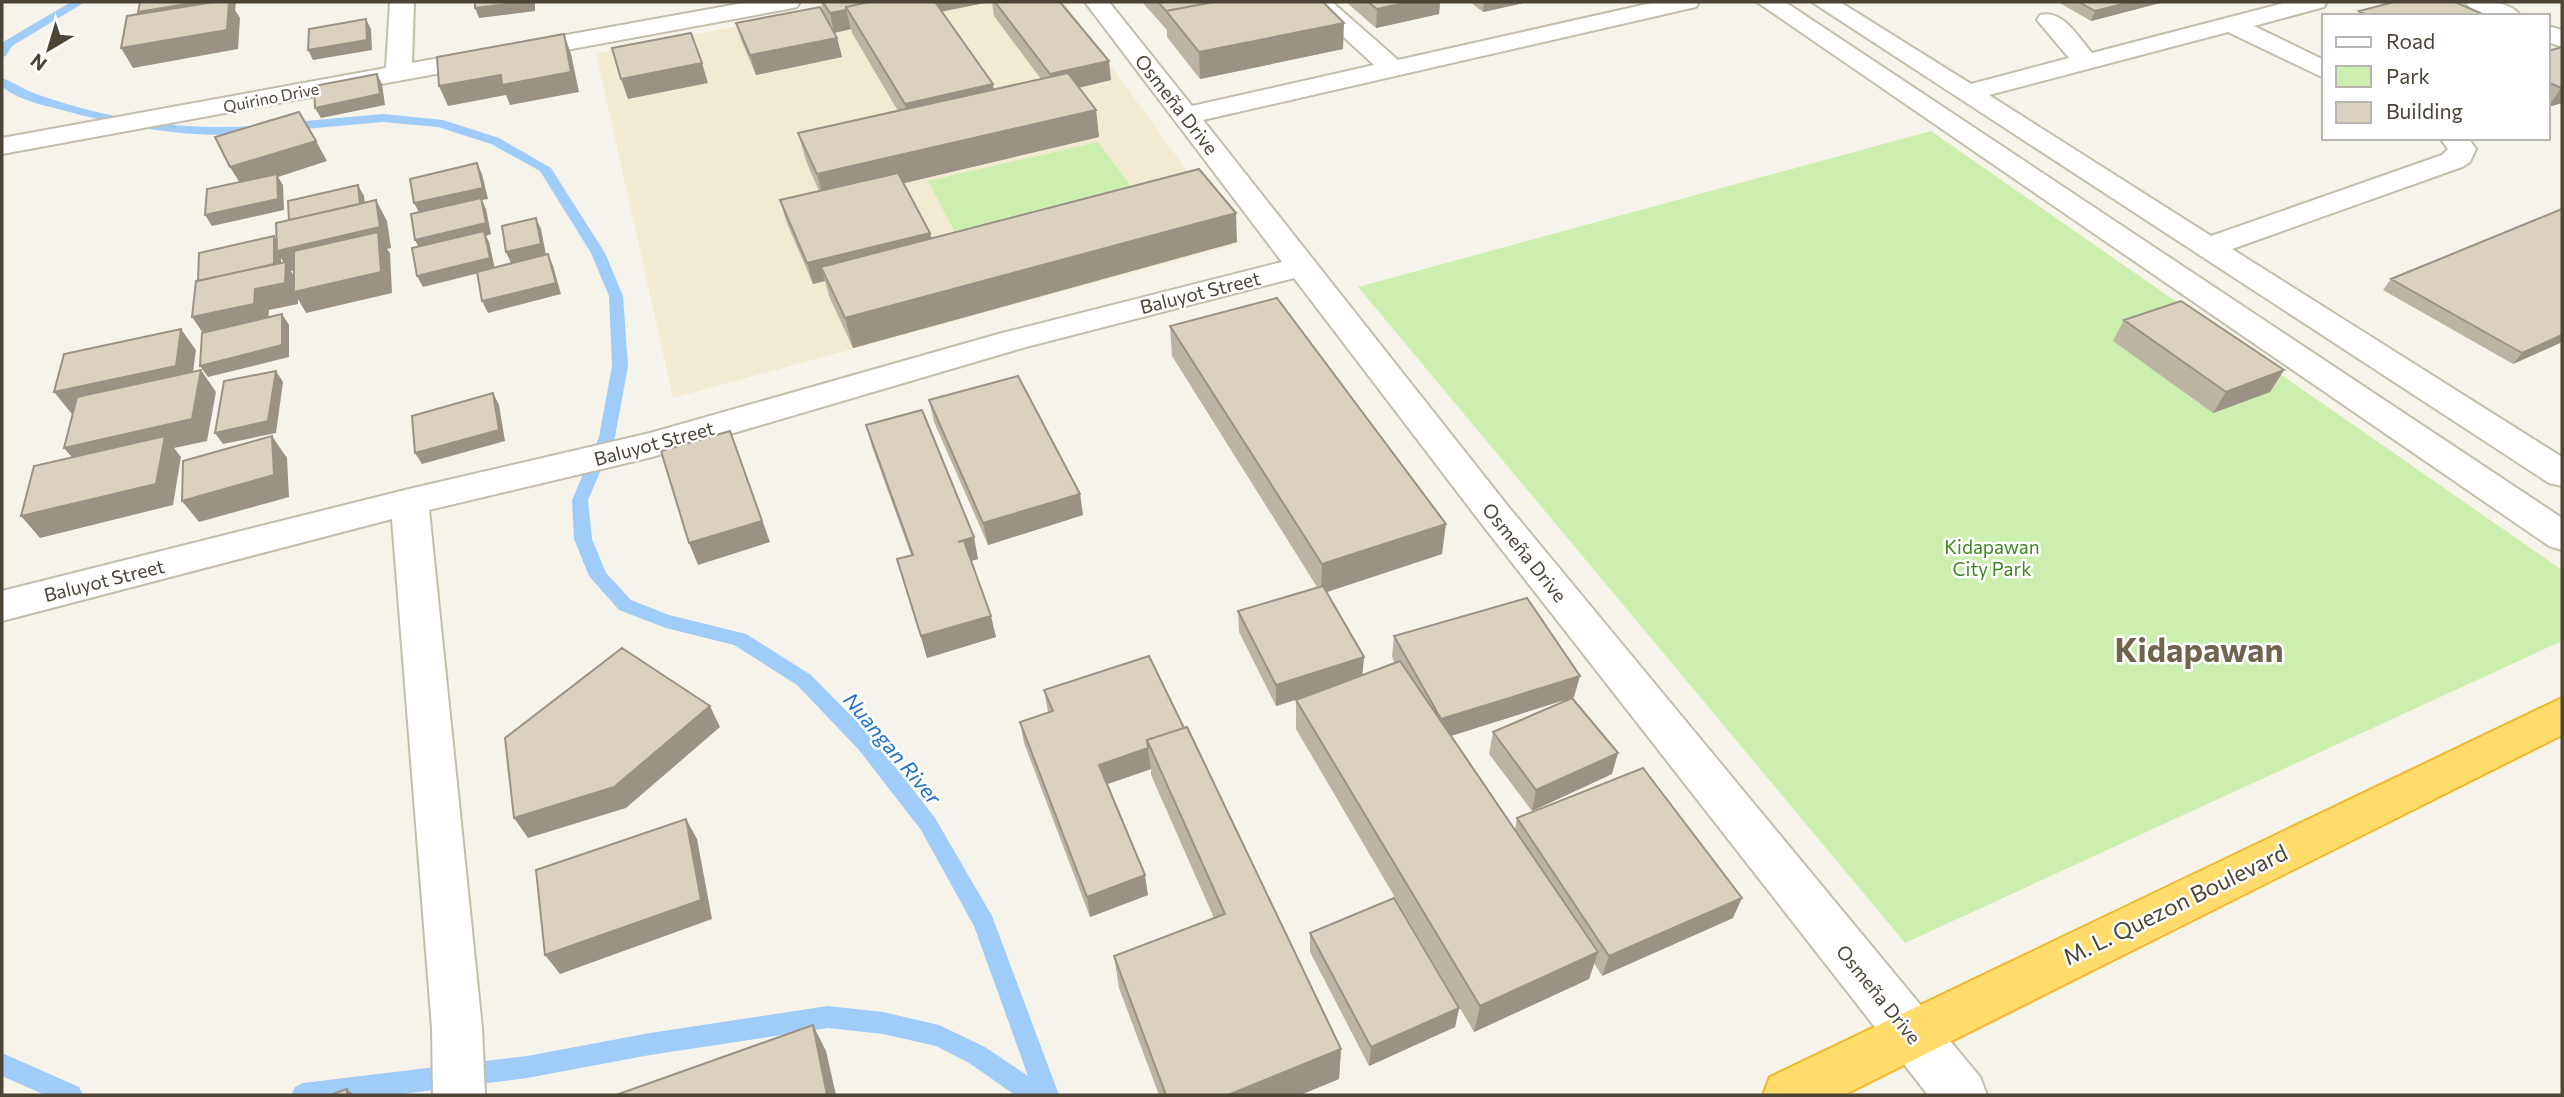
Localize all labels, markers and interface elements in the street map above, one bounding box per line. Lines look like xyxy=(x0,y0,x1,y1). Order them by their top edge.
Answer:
north arrow xyxy=(14,14,84,84)
legend xyxy=(2322,14,2550,140)
text: Road xyxy=(2386,28,2435,53)
text: N xyxy=(26,49,51,76)
street label: Osmeña Drive xyxy=(1131,49,1223,159)
text: Park xyxy=(2386,63,2430,88)
street label: Quirino Drive xyxy=(222,78,320,116)
text: Building xyxy=(2386,98,2463,123)
street label: Baluyot Street xyxy=(1137,266,1263,318)
street label: Baluyot Street xyxy=(591,416,717,470)
street label: Osmeña Drive xyxy=(1478,498,1572,606)
park label: Kidapawan City Park xyxy=(1944,535,2040,580)
street label: Baluyot Street xyxy=(41,554,167,606)
district label: Kidapawan xyxy=(2115,628,2284,669)
water label: Nuangan River xyxy=(839,687,947,809)
street label: M. L. Quezon Boulevard xyxy=(2058,837,2292,971)
street label: Osmeña Drive xyxy=(1832,940,1926,1048)

